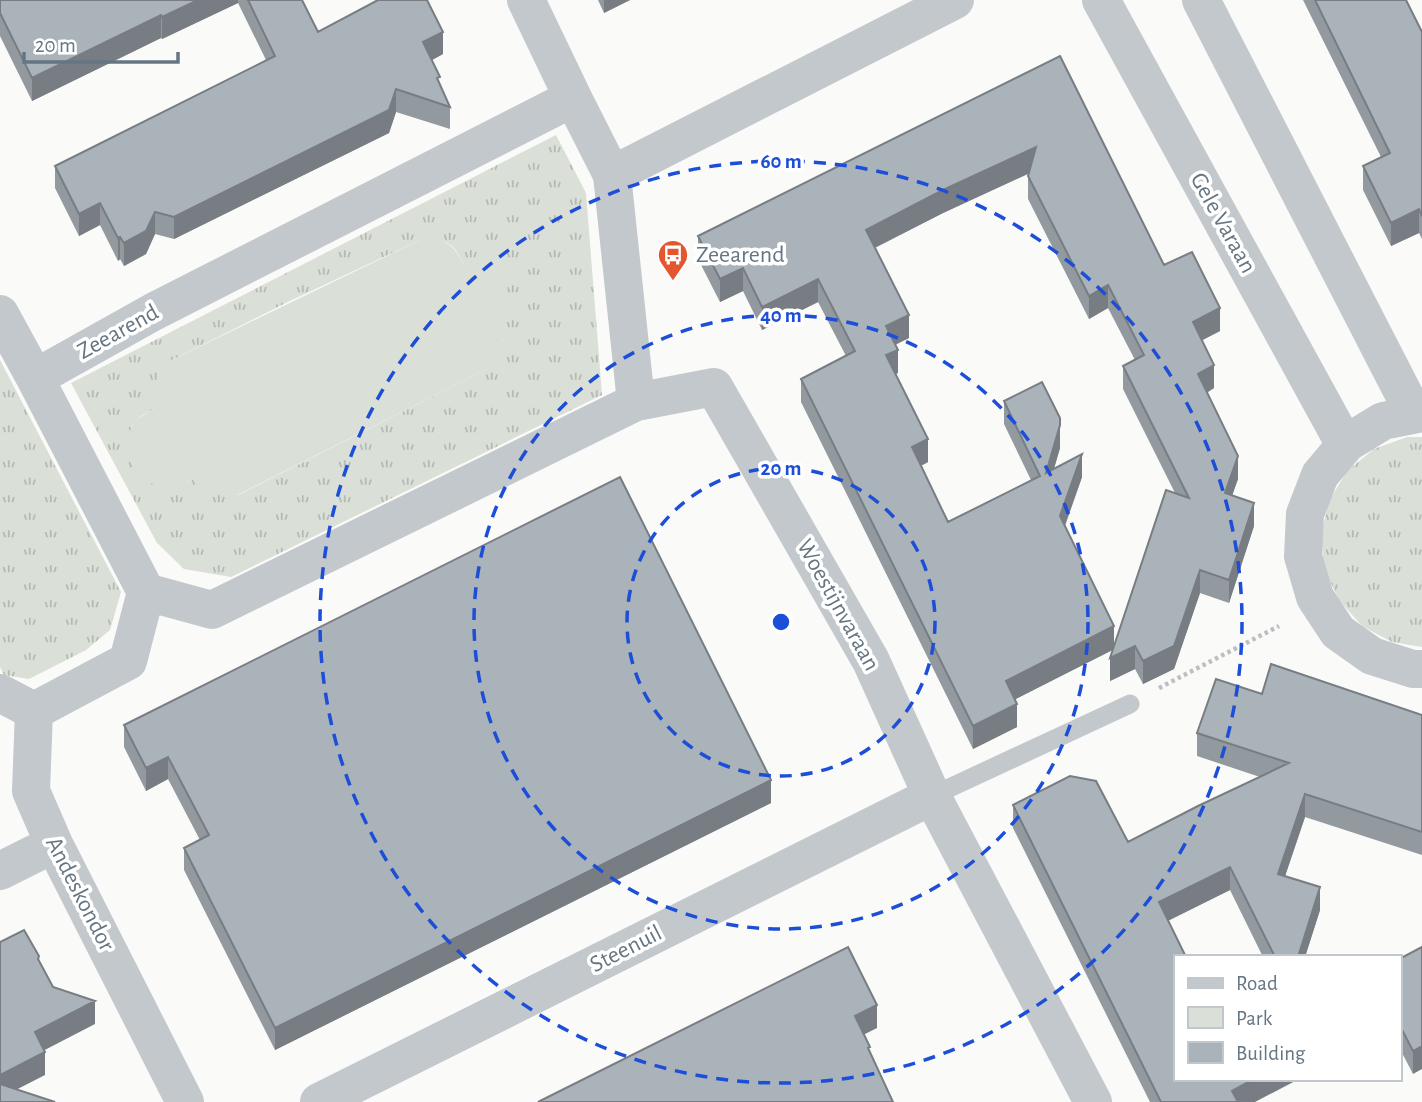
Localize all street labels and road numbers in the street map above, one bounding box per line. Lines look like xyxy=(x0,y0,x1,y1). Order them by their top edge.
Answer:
street label: Gele Varaan xyxy=(1186,169,1260,277)
street label: Zeearend xyxy=(73,300,163,364)
street label: Woestijnvaraan xyxy=(792,535,884,675)
street label: Andeskondor xyxy=(41,833,119,955)
street label: Steenuil xyxy=(586,921,666,977)

